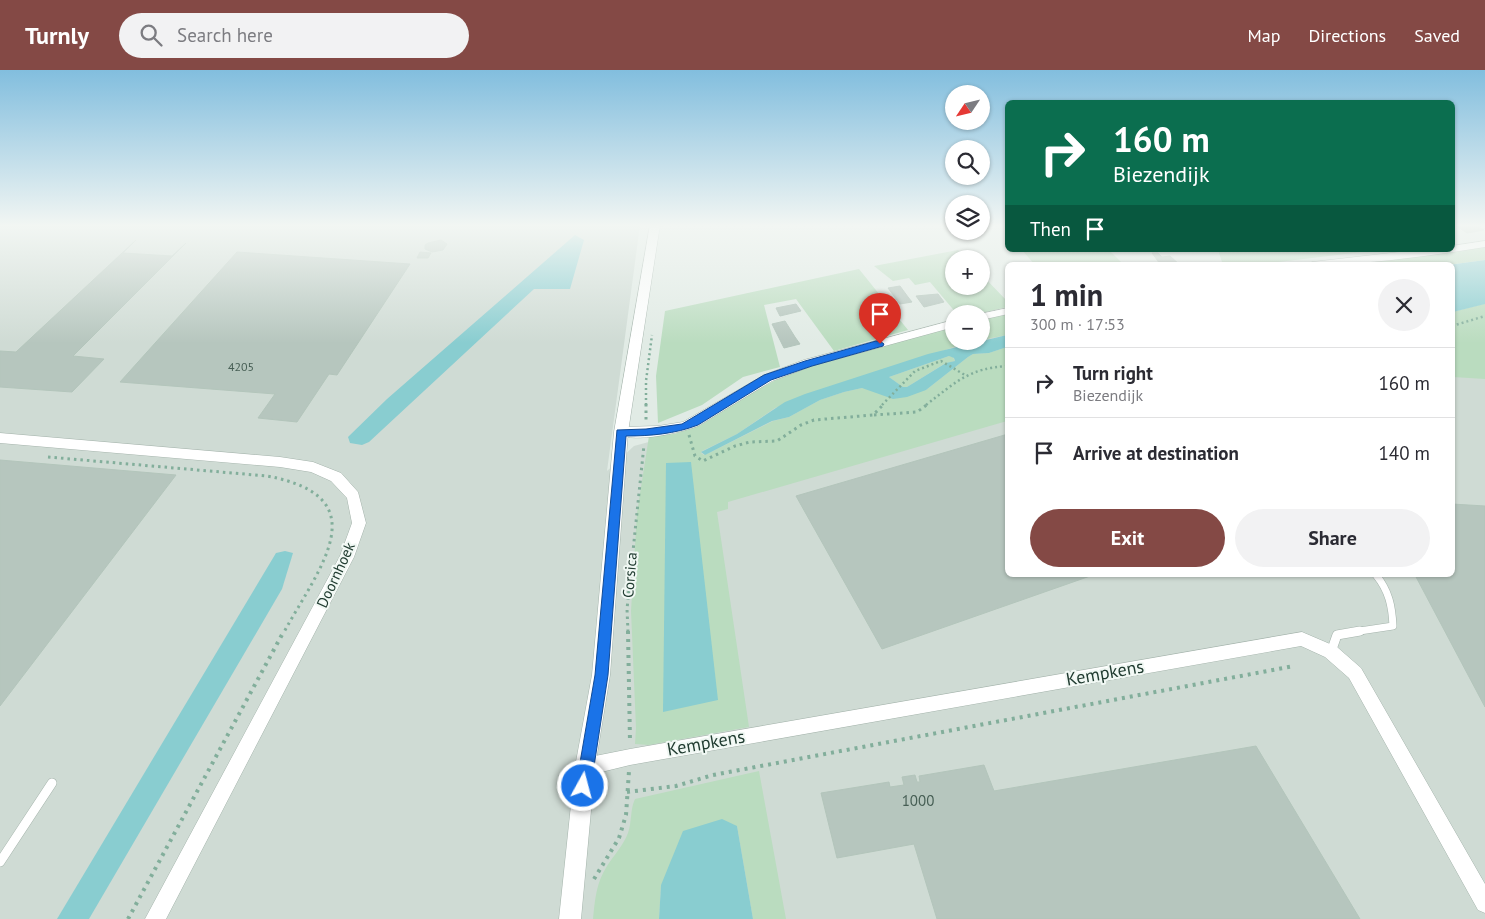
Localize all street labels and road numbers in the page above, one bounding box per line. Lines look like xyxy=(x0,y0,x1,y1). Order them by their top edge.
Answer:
street label: Doornhoek xyxy=(312,538,359,611)
street label: Corsica xyxy=(618,551,641,599)
street label: Kempkens xyxy=(1064,654,1146,691)
street label: Kempkens xyxy=(665,724,747,761)

